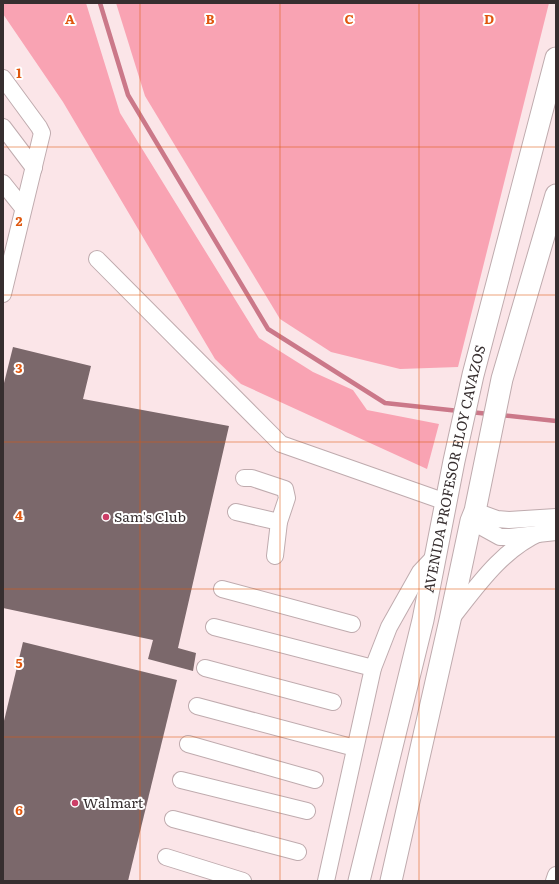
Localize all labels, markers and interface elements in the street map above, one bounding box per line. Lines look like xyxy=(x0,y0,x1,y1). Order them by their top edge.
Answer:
text: A xyxy=(65,9,75,28)
text: B xyxy=(206,9,215,28)
text: C xyxy=(344,9,354,28)
text: D xyxy=(484,9,494,28)
text: 1 xyxy=(16,63,22,82)
text: 2 xyxy=(16,211,23,230)
street label: AVENIDA PROFESOR ELOY CAVAZOS xyxy=(418,343,489,594)
text: 3 xyxy=(15,358,23,377)
text: 4 xyxy=(15,505,23,524)
place label: Sam's Club xyxy=(114,506,186,526)
marker: Sam's Club xyxy=(101,512,111,522)
text: 5 xyxy=(15,653,23,672)
place label: Walmart xyxy=(83,792,144,812)
marker: Walmart xyxy=(70,798,80,808)
text: 6 xyxy=(15,800,23,819)

